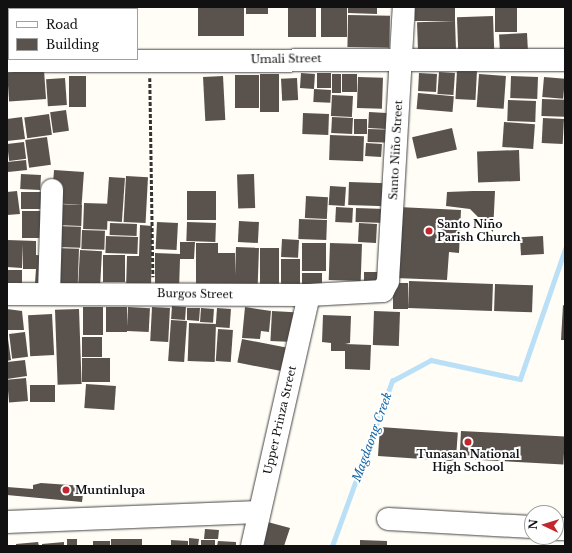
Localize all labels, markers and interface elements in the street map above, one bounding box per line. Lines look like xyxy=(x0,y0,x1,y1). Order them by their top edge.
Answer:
legend xyxy=(8,8,138,60)
text: Road xyxy=(46,17,78,32)
text: Building xyxy=(46,37,99,52)
street label: Umali Street xyxy=(251,52,321,66)
street label: Santo Niño Street xyxy=(387,100,405,200)
place label: Santo Niño Parish Church xyxy=(437,218,521,244)
marker: Santo Niño Parish Church xyxy=(424,226,434,236)
street label: Burgos Street xyxy=(157,287,233,301)
street label: Upper Prinza Street xyxy=(261,364,299,476)
water label: Magdaong Creek xyxy=(349,390,395,484)
marker: Tunasan National High School xyxy=(463,437,473,447)
place label: Tunasan National High School xyxy=(416,448,520,474)
place label: Muntinlupa xyxy=(75,483,145,497)
marker: Muntinlupa xyxy=(60,484,72,496)
north arrow xyxy=(524,505,564,545)
text: N xyxy=(526,519,540,530)

